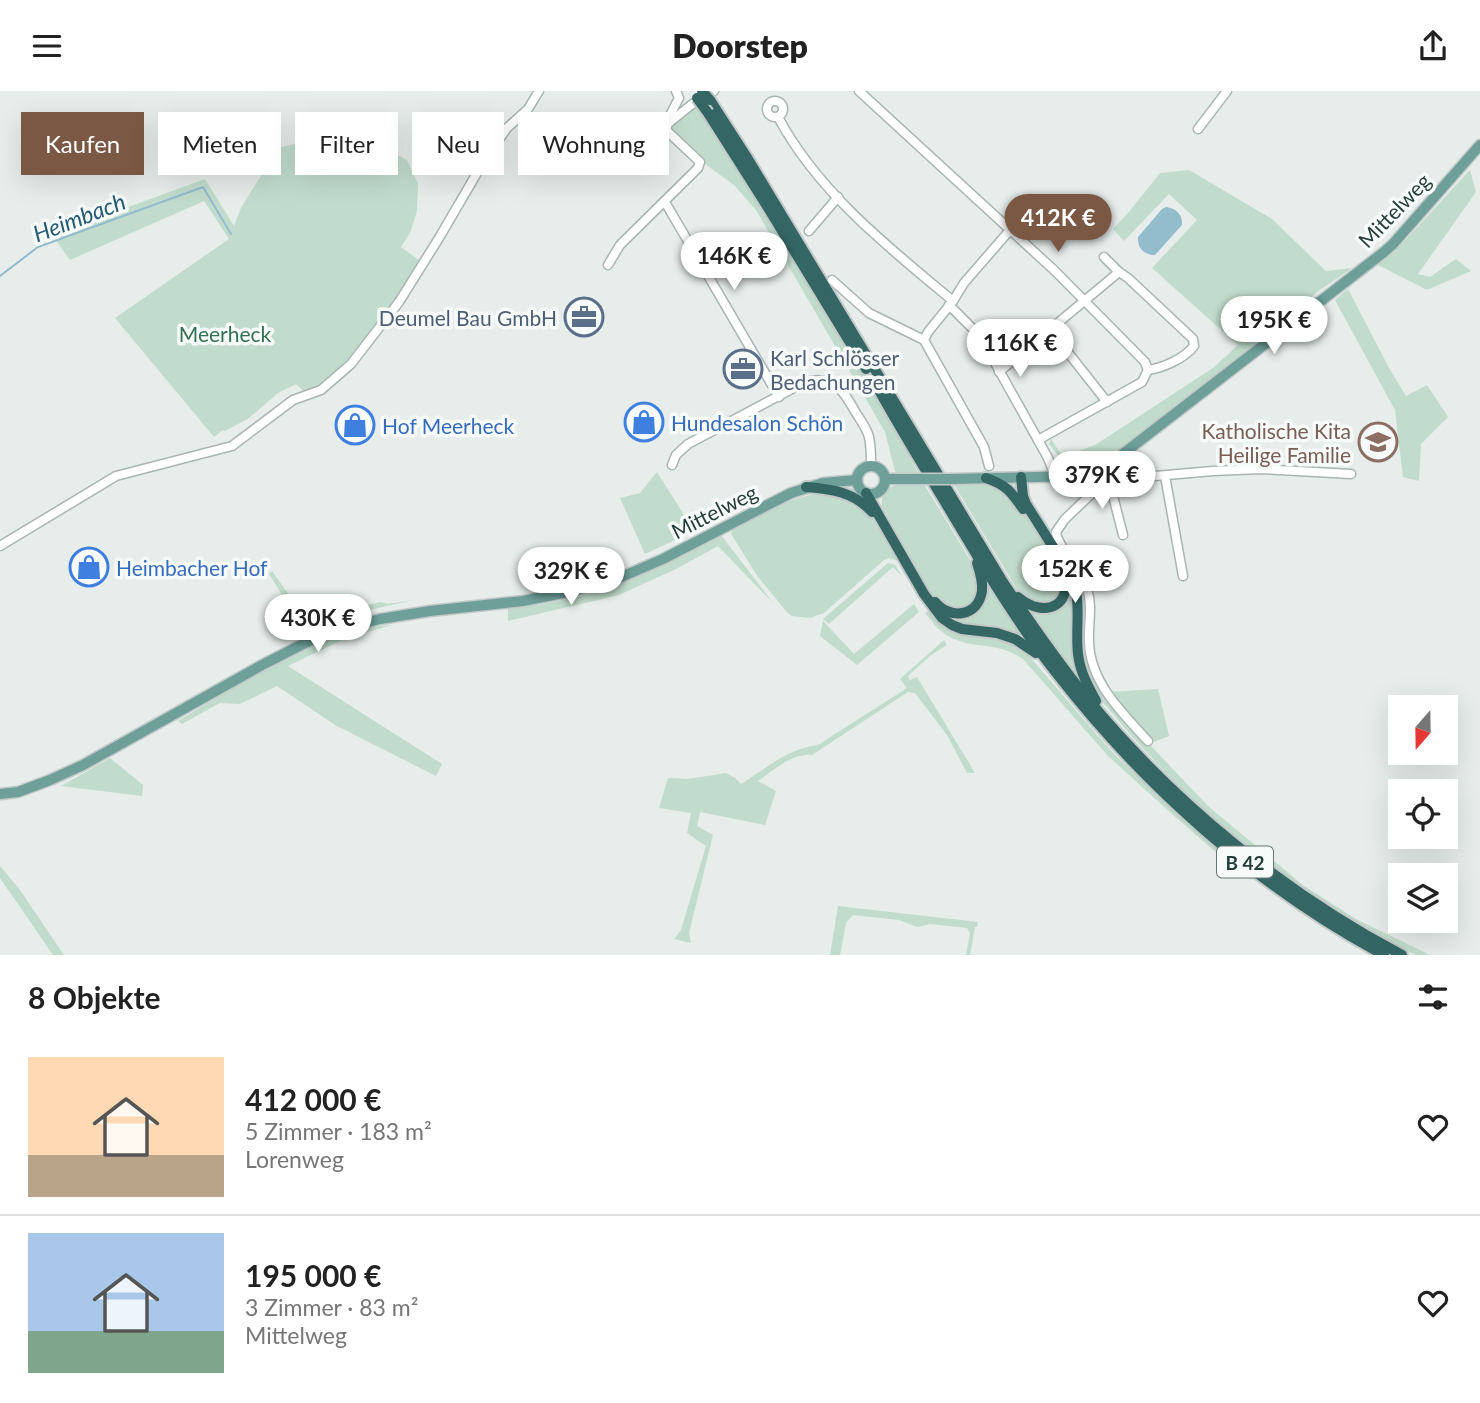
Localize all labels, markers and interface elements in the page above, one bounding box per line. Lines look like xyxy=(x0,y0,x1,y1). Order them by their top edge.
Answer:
text: Doorstep xyxy=(672,26,808,65)
icon: menu xyxy=(28,27,66,65)
icon: share xyxy=(1414,27,1452,65)
chip: Kaufen xyxy=(21,112,144,175)
chip: Mieten xyxy=(158,112,281,175)
chip: Filter xyxy=(295,112,398,175)
chip: Neu xyxy=(412,112,504,175)
chip: Wohnung xyxy=(518,112,669,175)
street label: Mittelweg xyxy=(1353,168,1435,252)
water label: Heimbach xyxy=(29,187,129,247)
pin: 412K € xyxy=(1001,195,1115,254)
text: 412K € xyxy=(1021,203,1095,231)
pin: 146K € xyxy=(677,233,791,292)
text: 146K € xyxy=(697,241,771,269)
office icon: Deumel Bau GmbH xyxy=(563,296,605,338)
pin: 195K € xyxy=(1217,296,1331,356)
place label: Deumel Bau GmbH xyxy=(379,305,557,330)
text: 195K € xyxy=(1237,305,1311,333)
pin: 116K € xyxy=(963,320,1077,379)
park label: Meerheck xyxy=(179,321,272,346)
text: 116K € xyxy=(983,328,1057,356)
place label: Karl Schlösser Bedachungen xyxy=(770,345,899,394)
office icon: Karl Schlösser Bedachungen xyxy=(722,348,764,390)
shop icon: Hundesalon Schön xyxy=(623,401,665,443)
shop icon: Hof Meerheck xyxy=(334,404,376,446)
place label: Hundesalon Schön xyxy=(671,410,843,435)
place label: Hof Meerheck xyxy=(382,413,515,438)
place label: Katholische Kita Heilige Familie xyxy=(1201,418,1351,467)
school or university icon: Katholische Kita Heilige Familie xyxy=(1357,421,1399,463)
pin: 379K € xyxy=(1045,451,1159,511)
text: 379K € xyxy=(1065,460,1139,488)
street label: Mittelweg xyxy=(667,479,761,543)
pin: 152K € xyxy=(1018,545,1132,605)
shop icon: Heimbacher Hof xyxy=(68,546,110,588)
pin: 329K € xyxy=(514,547,628,607)
text: 152K € xyxy=(1038,554,1112,582)
place label: Heimbacher Hof xyxy=(116,555,268,580)
text: 329K € xyxy=(534,556,608,584)
pin: 430K € xyxy=(261,595,375,654)
text: 430K € xyxy=(281,603,355,631)
north arrow xyxy=(1388,695,1458,765)
map controls xyxy=(1388,695,1458,933)
button: locate xyxy=(1388,779,1458,849)
road number: B 42 xyxy=(1217,847,1273,877)
button: layers xyxy=(1388,863,1458,933)
icon: filters xyxy=(1414,978,1452,1016)
text: 8 Objekte xyxy=(28,979,160,1015)
text: 412 000 € xyxy=(245,1081,381,1117)
icon: home xyxy=(84,1085,168,1169)
icon: heart xyxy=(1414,1108,1452,1146)
text: 5 Zimmer · 183 m² xyxy=(245,1117,432,1145)
text: Lorenweg xyxy=(245,1145,344,1173)
text: 195 000 € xyxy=(245,1257,381,1293)
icon: home xyxy=(84,1261,168,1345)
icon: heart xyxy=(1414,1284,1452,1322)
text: 3 Zimmer · 83 m² xyxy=(245,1293,418,1321)
text: Mittelweg xyxy=(245,1321,347,1349)

